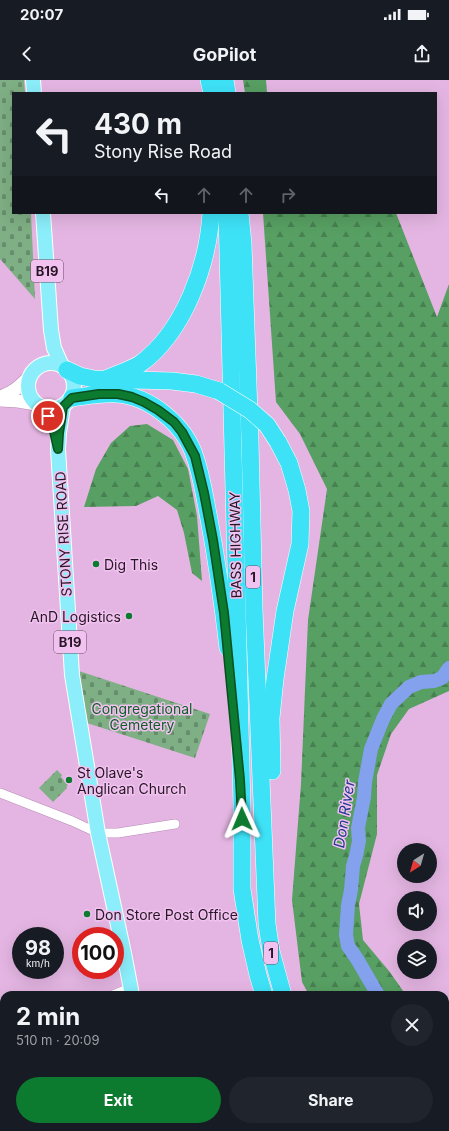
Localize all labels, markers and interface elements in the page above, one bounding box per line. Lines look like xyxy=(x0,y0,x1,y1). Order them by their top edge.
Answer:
text: 20:07 xyxy=(20,5,63,24)
icon: back xyxy=(16,43,38,65)
icon: share xyxy=(411,43,433,65)
text: GoPilot xyxy=(193,44,256,65)
text: 430 m xyxy=(94,107,182,141)
icon: left xyxy=(28,108,80,160)
text: Stony Rise Road xyxy=(94,141,232,162)
icon: left xyxy=(151,184,173,206)
icon: ahead xyxy=(193,184,215,206)
icon: ahead xyxy=(235,184,257,206)
icon: right xyxy=(277,184,299,206)
road number: B19 xyxy=(31,260,63,282)
pin xyxy=(31,399,65,433)
icon: arrive xyxy=(37,405,59,427)
street label: STONY RISE ROAD xyxy=(51,471,75,597)
street label: BASS HIGHWAY xyxy=(226,491,244,599)
place label: Dig This xyxy=(104,556,158,573)
marker: Dig This xyxy=(91,559,101,569)
road number: 1 xyxy=(246,566,260,588)
place label: AnD Logistics xyxy=(30,608,121,625)
marker: AnD Logistics xyxy=(124,611,134,621)
road number: B19 xyxy=(54,631,86,653)
park label: Congregational Cemetery xyxy=(91,700,193,733)
place label: St Olave's Anglican Church xyxy=(77,764,187,797)
marker: St Olave's Anglican Church xyxy=(64,775,74,785)
water label: Don River xyxy=(329,778,359,849)
position arrow xyxy=(221,798,263,840)
north arrow xyxy=(397,843,437,883)
map controls xyxy=(397,843,437,979)
button: sound xyxy=(397,891,437,931)
place label: Don Store Post Office xyxy=(95,906,238,923)
marker: Don Store Post Office xyxy=(82,909,92,919)
speed limit sign: 100 xyxy=(72,927,124,979)
text: 98 xyxy=(25,936,51,960)
button: layers xyxy=(397,939,437,979)
road number: 1 xyxy=(264,942,278,964)
text: km/h xyxy=(26,957,50,969)
text: 2 min xyxy=(16,1002,80,1031)
button: close xyxy=(391,1004,433,1046)
text: 510 m · 20:09 xyxy=(16,1032,100,1048)
button: Exit xyxy=(16,1077,221,1123)
button: Share xyxy=(229,1077,433,1123)

